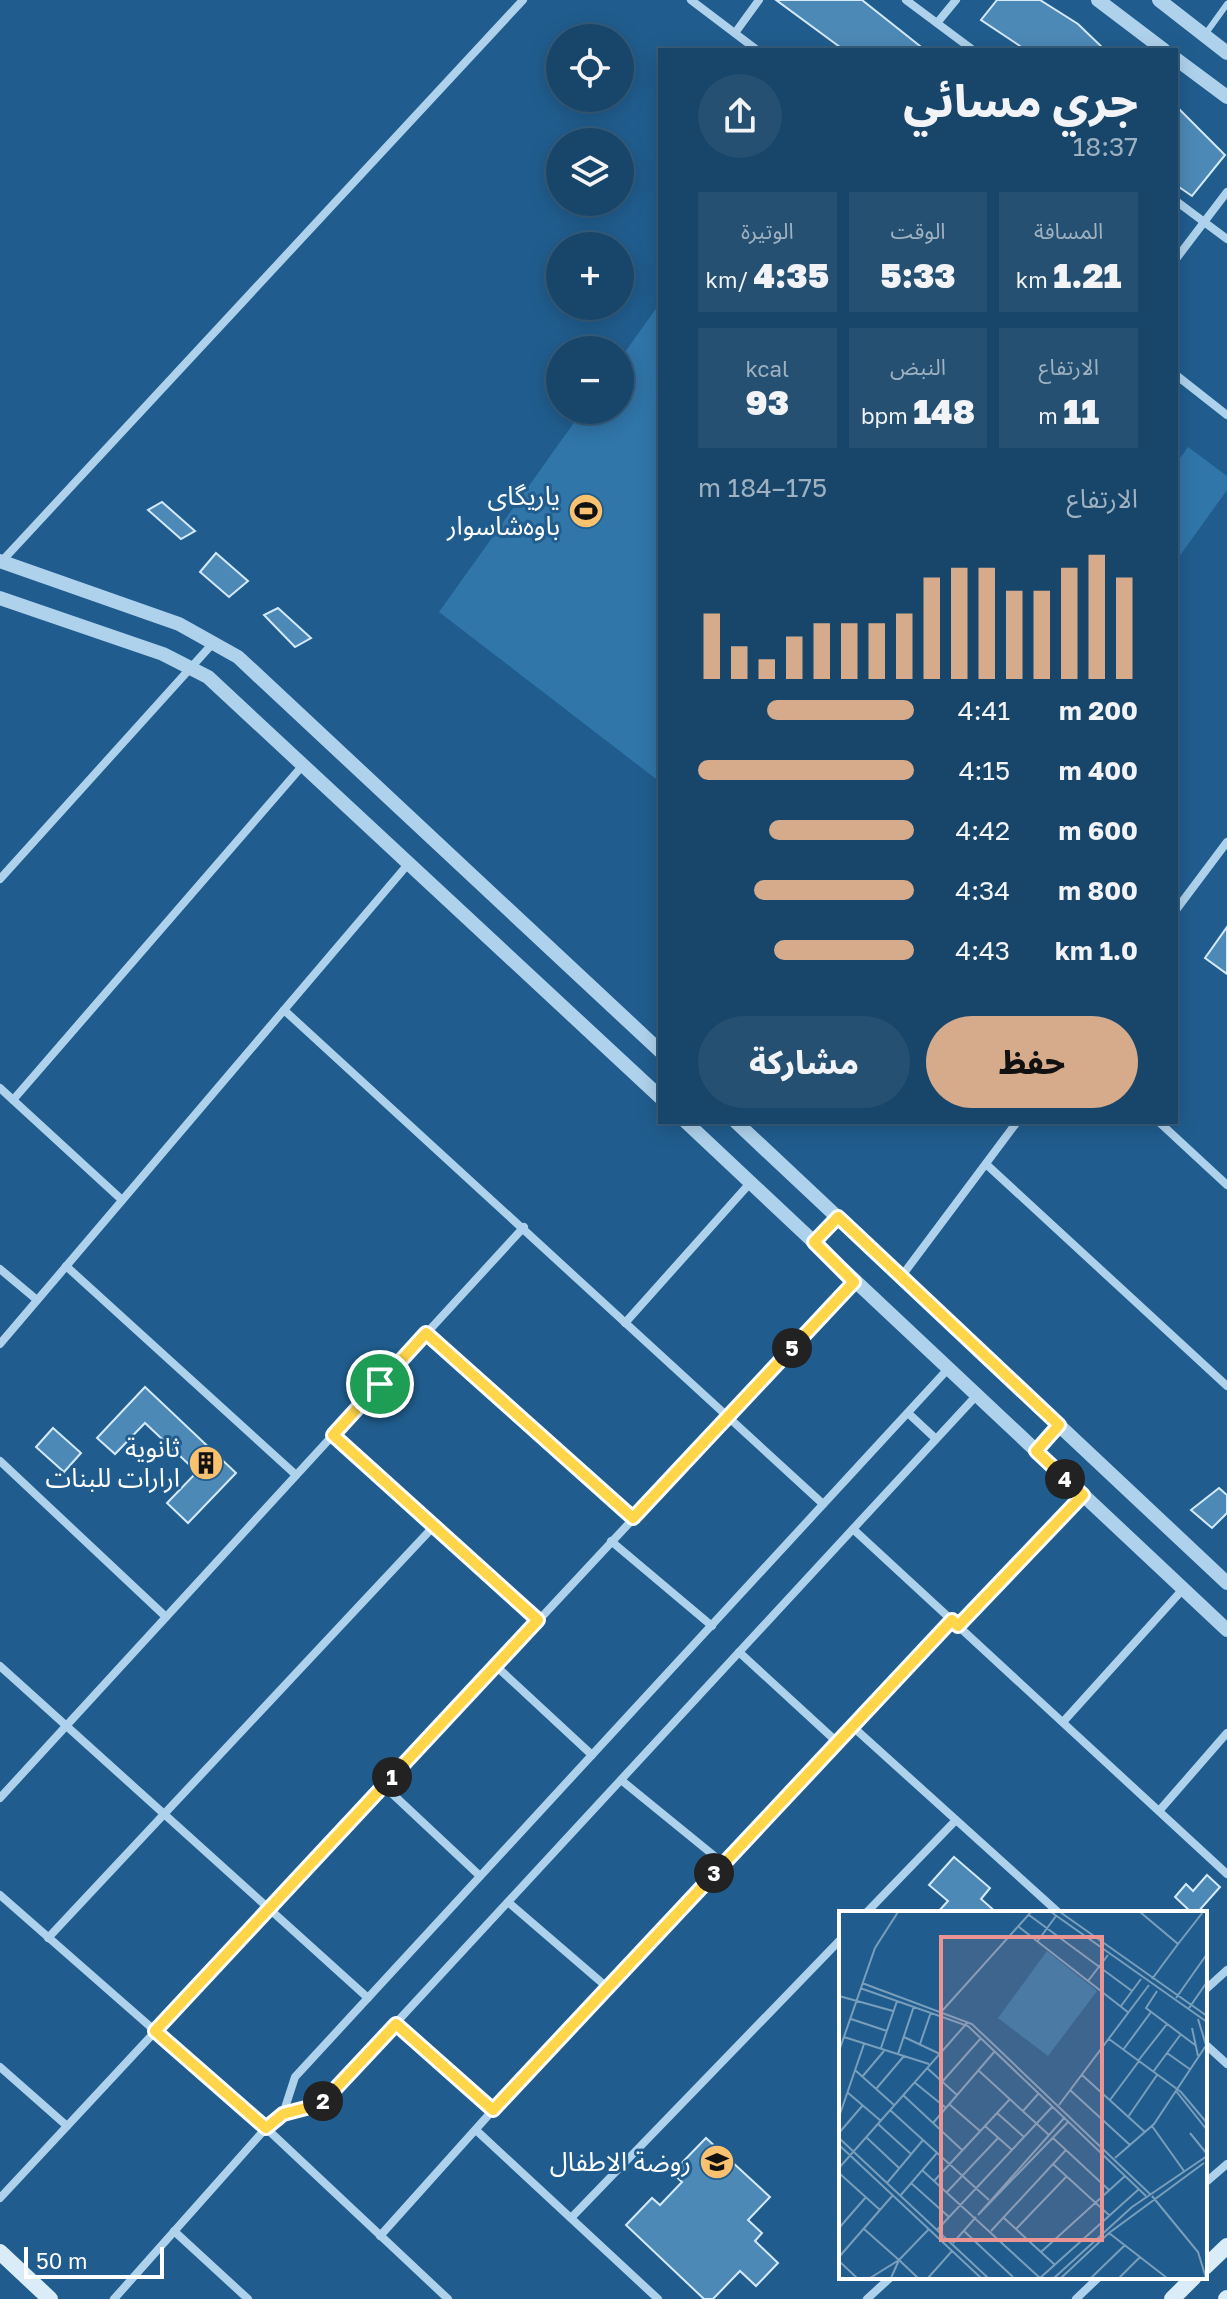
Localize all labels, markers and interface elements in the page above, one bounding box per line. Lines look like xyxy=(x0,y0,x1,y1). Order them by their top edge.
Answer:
map controls xyxy=(546,24,634,424)
button: locate xyxy=(546,24,634,112)
button: share xyxy=(698,74,782,158)
text: جري مسائي xyxy=(903,74,1138,127)
button: layers xyxy=(546,128,634,216)
text: 18:37 xyxy=(1073,131,1138,162)
text: الوتيرة xyxy=(741,217,794,244)
text: الوقت xyxy=(890,217,946,244)
text: المسافة xyxy=(1034,217,1103,244)
button: + xyxy=(546,232,634,320)
text: 4:35 xyxy=(753,255,829,295)
text: 5:33 xyxy=(880,255,956,295)
text: 1.21 xyxy=(1053,255,1121,295)
text: /km xyxy=(706,266,753,293)
text: km xyxy=(1016,266,1053,293)
button: − xyxy=(546,336,634,424)
text: النبض xyxy=(890,353,946,380)
text: الارتفاع xyxy=(1038,353,1099,380)
text: kcal xyxy=(746,355,789,382)
text: 93 xyxy=(746,382,789,422)
text: 148 xyxy=(913,391,975,431)
text: 11 xyxy=(1063,391,1099,431)
text: bpm xyxy=(861,402,913,429)
text: m xyxy=(1038,402,1063,429)
text: 175–184 m xyxy=(698,472,827,503)
place label: یاریگای باوەشاسوار xyxy=(446,480,560,541)
text: الارتفاع xyxy=(1067,483,1138,514)
sports icon: یاریگای باوەشاسوار xyxy=(567,492,605,530)
text: 4:41 xyxy=(958,695,1010,726)
text: 200 m xyxy=(1059,695,1138,726)
text: 4:15 xyxy=(959,755,1010,786)
text: 400 m xyxy=(1059,755,1138,786)
text: 4:42 xyxy=(955,815,1010,846)
text: 600 m xyxy=(1058,815,1138,846)
text: 4:34 xyxy=(955,875,1010,906)
text: 800 m xyxy=(1058,875,1138,906)
text: 4:43 xyxy=(955,935,1010,966)
text: 1.0 km xyxy=(1055,935,1138,966)
button: مشاركة xyxy=(698,1016,910,1108)
button: حفظ xyxy=(926,1016,1138,1108)
pin: 5 xyxy=(772,1328,812,1368)
text: 5 xyxy=(785,1334,799,1361)
pin xyxy=(346,1350,414,1418)
icon: arrive xyxy=(358,1362,402,1406)
place label: ثانوية ارارات للبنات xyxy=(46,1432,180,1493)
building icon: ثانوية ارارات للبنات xyxy=(187,1444,225,1482)
pin: 4 xyxy=(1045,1459,1085,1499)
text: 4 xyxy=(1058,1465,1072,1492)
pin: 1 xyxy=(372,1757,412,1797)
text: 1 xyxy=(386,1763,398,1790)
pin: 3 xyxy=(694,1853,734,1893)
text: 3 xyxy=(707,1859,721,1886)
inset map xyxy=(839,1911,1207,2279)
pin: 2 xyxy=(303,2081,343,2121)
text: 2 xyxy=(316,2087,330,2114)
school or university icon: روضة الاطفال xyxy=(698,2143,736,2181)
place label: روضة الاطفال xyxy=(550,2146,691,2177)
scale bar xyxy=(24,2243,164,2279)
text: 50 m xyxy=(36,2247,87,2274)

